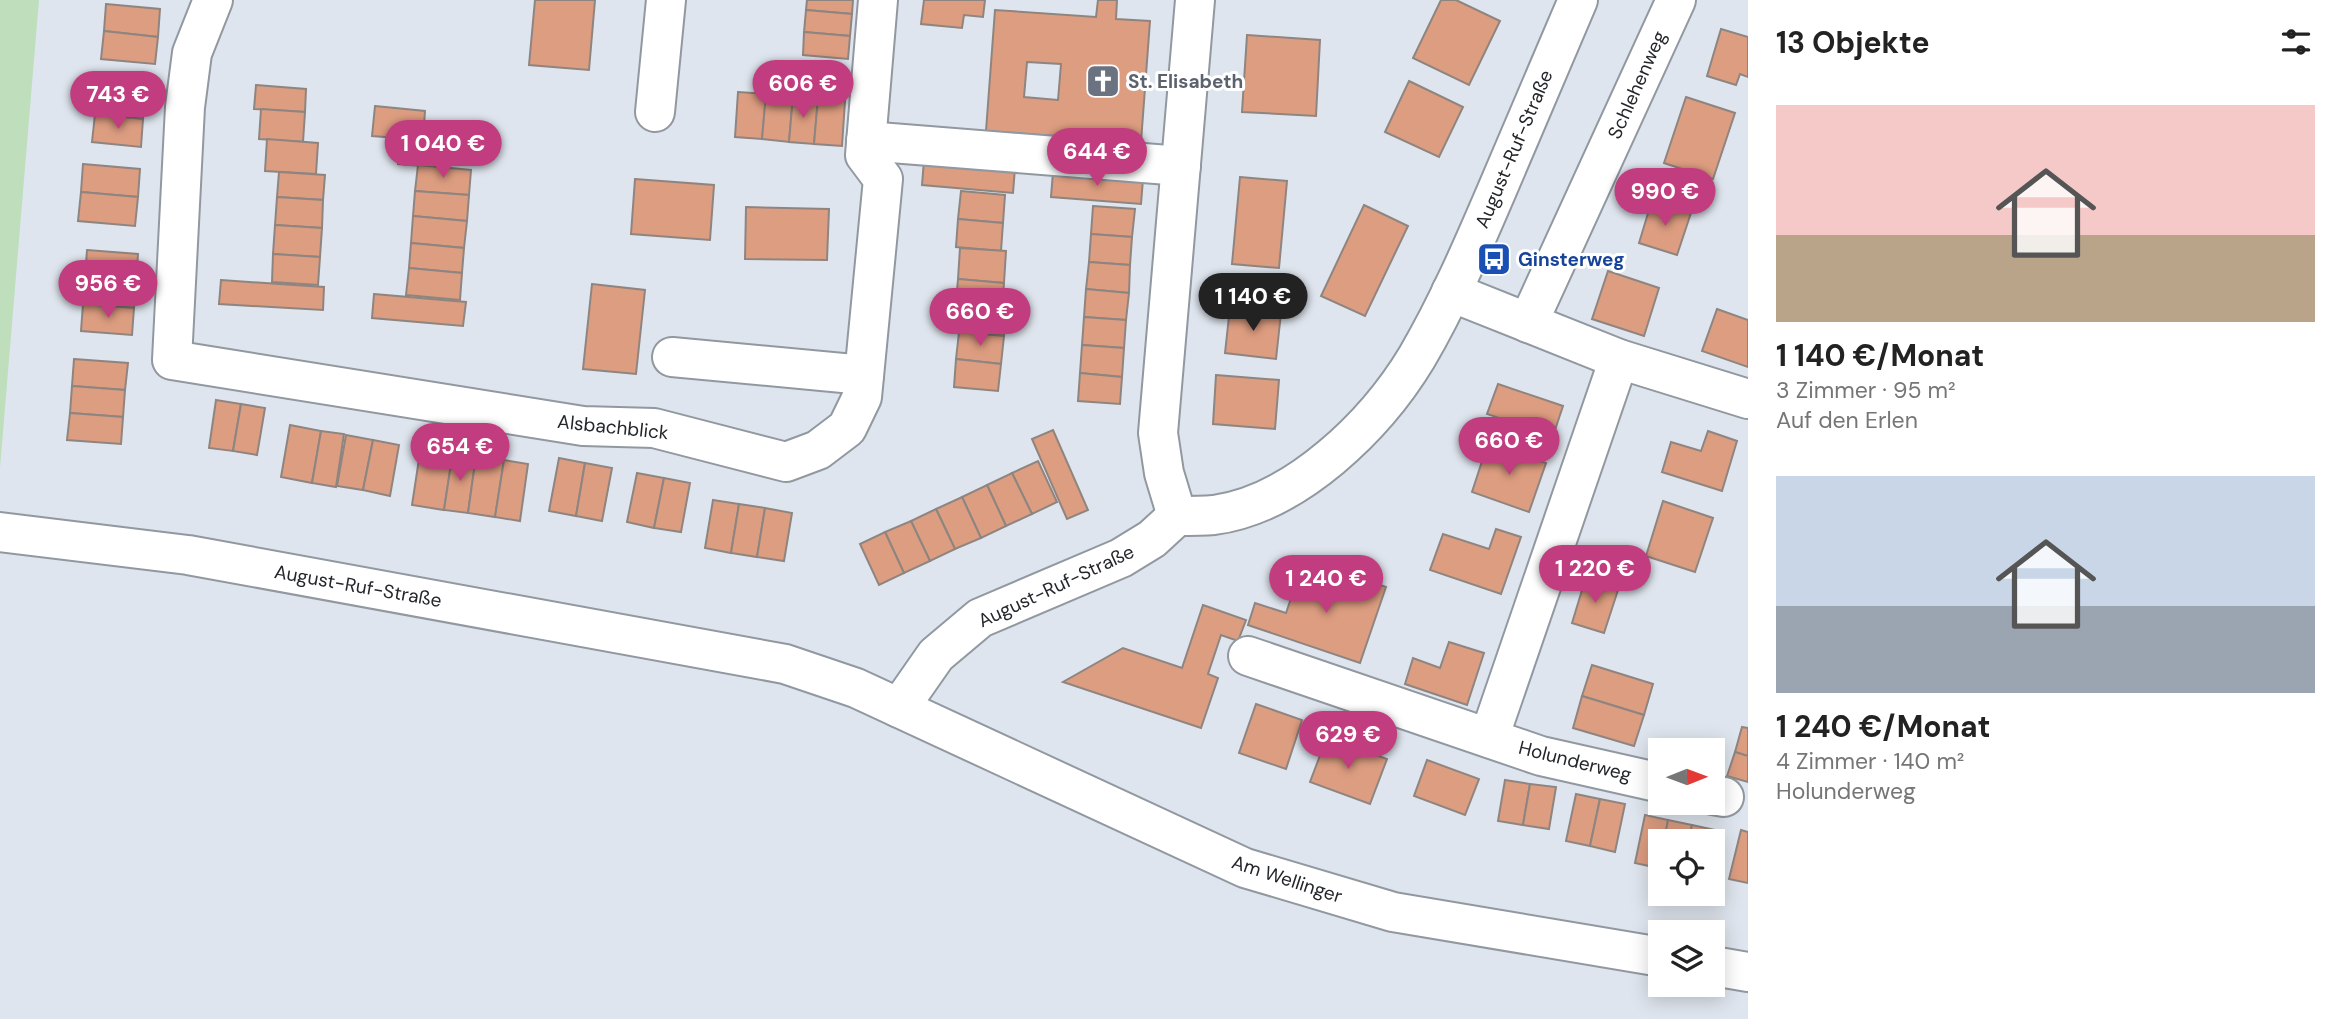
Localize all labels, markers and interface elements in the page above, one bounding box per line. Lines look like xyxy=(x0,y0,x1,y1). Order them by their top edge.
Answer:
text: 13 Objekte xyxy=(1776,23,1930,62)
icon: filters xyxy=(2277,23,2315,61)
street label: Schlehenweg xyxy=(1602,27,1672,143)
pin: 606 € xyxy=(754,60,852,120)
church icon: St. Elisabeth xyxy=(1084,62,1122,100)
street label: August-Ruf-Straße xyxy=(1469,66,1559,232)
text: 606 € xyxy=(769,68,837,98)
place label: St. Elisabeth xyxy=(1128,69,1243,94)
pin: 743 € xyxy=(69,72,167,131)
text: 743 € xyxy=(86,79,150,109)
pin: 1 040 € xyxy=(378,120,508,180)
text: 1 040 € xyxy=(401,128,485,158)
pin: 644 € xyxy=(1048,128,1146,188)
text: 644 € xyxy=(1063,136,1131,166)
icon: home xyxy=(1983,150,2109,276)
pin: 990 € xyxy=(1616,168,1714,228)
text: 990 € xyxy=(1631,176,1699,206)
bus stop icon: Ginsterweg xyxy=(1475,240,1513,278)
place label: Ginsterweg xyxy=(1518,247,1625,272)
pin: 956 € xyxy=(59,260,157,320)
text: 956 € xyxy=(74,268,142,298)
pin: 1 140 € xyxy=(1188,274,1318,333)
text: 1 140 € xyxy=(1215,281,1291,311)
pin: 660 € xyxy=(931,288,1029,348)
text: 660 € xyxy=(946,296,1014,326)
text: 1 140 €/Monat xyxy=(1776,336,1984,375)
text: 3 Zimmer · 95 m² xyxy=(1776,375,1956,405)
text: Auf den Erlen xyxy=(1776,405,1918,435)
street label: Alsbachblick xyxy=(556,409,670,445)
pin: 660 € xyxy=(1460,418,1558,477)
pin: 654 € xyxy=(411,424,509,483)
text: 660 € xyxy=(1475,425,1543,455)
text: 654 € xyxy=(427,431,493,461)
icon: home xyxy=(1983,521,2109,647)
street label: August-Ruf-Straße xyxy=(974,539,1138,633)
pin: 1 220 € xyxy=(1530,546,1660,605)
text: 1 220 € xyxy=(1555,553,1635,583)
pin: 1 240 € xyxy=(1261,556,1391,615)
street label: August-Ruf-Straße xyxy=(272,559,444,613)
text: 1 240 € xyxy=(1285,563,1367,593)
text: 1 240 €/Monat xyxy=(1776,707,1990,746)
pin: 629 € xyxy=(1299,712,1397,771)
text: 629 € xyxy=(1315,719,1381,749)
street label: Holunderweg xyxy=(1516,735,1634,787)
north arrow xyxy=(1648,738,1726,816)
map controls xyxy=(1648,738,1725,997)
text: 4 Zimmer · 140 m² xyxy=(1776,746,1964,776)
text: Holunderweg xyxy=(1776,776,1916,806)
button: locate xyxy=(1648,829,1725,906)
street label: Am Wellinger xyxy=(1229,849,1345,909)
button: layers xyxy=(1648,920,1725,997)

